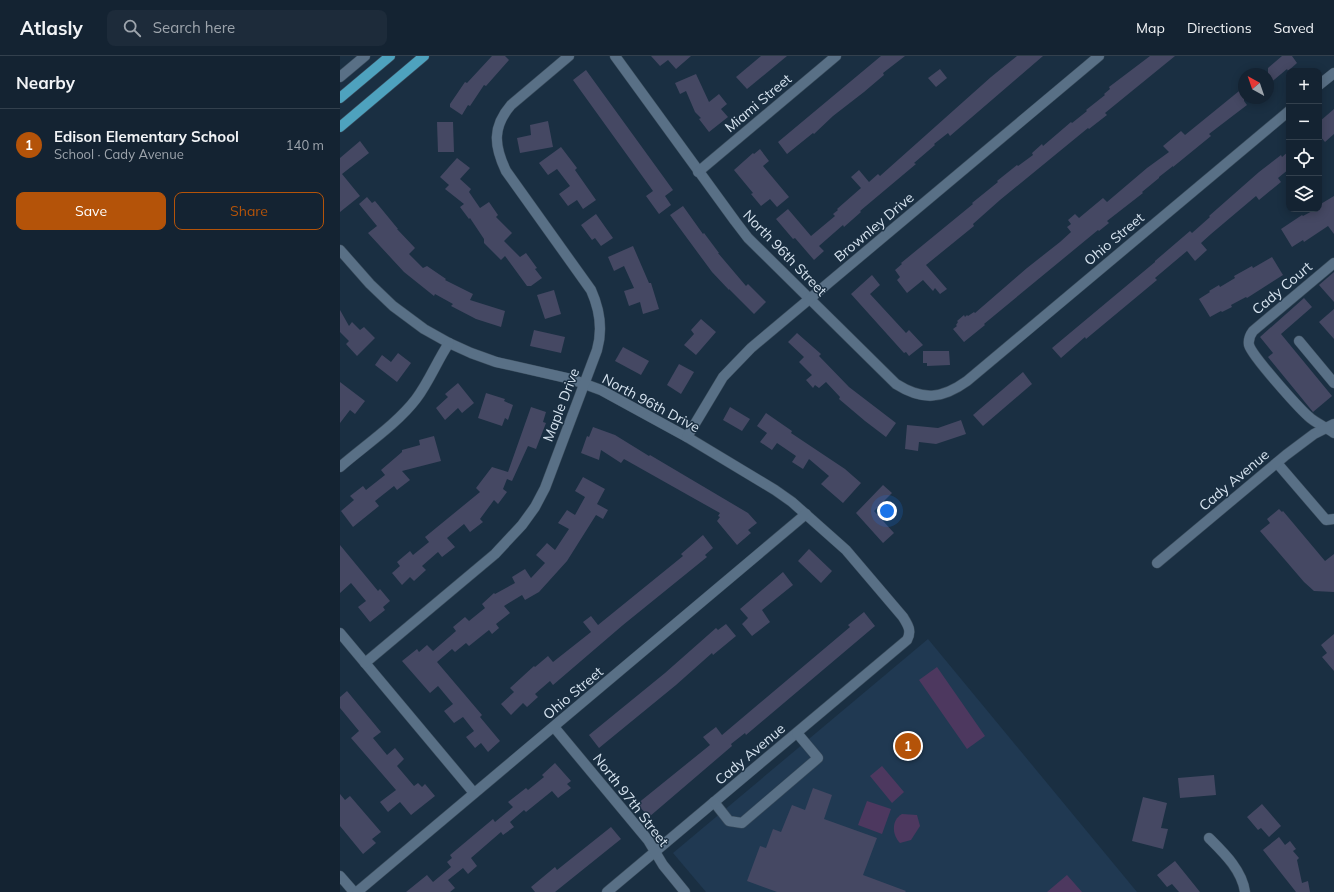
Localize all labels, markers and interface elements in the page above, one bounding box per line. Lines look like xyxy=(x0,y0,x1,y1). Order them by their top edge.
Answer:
search box xyxy=(107,10,387,46)
text: Atlasly xyxy=(20,16,83,40)
icon: search xyxy=(121,17,143,39)
text: Search here xyxy=(153,18,235,37)
text: Map xyxy=(1136,19,1165,37)
text: Directions xyxy=(1187,19,1252,37)
text: Saved xyxy=(1274,19,1314,37)
north arrow xyxy=(1238,68,1274,104)
map controls xyxy=(1286,68,1322,212)
button: + xyxy=(1286,68,1322,104)
street label: Miami Street xyxy=(721,70,795,136)
text: Nearby xyxy=(16,72,75,93)
button: − xyxy=(1286,104,1322,140)
text: Edison Elementary School xyxy=(54,127,239,146)
text: 1 xyxy=(25,137,33,153)
text: 140 m xyxy=(286,137,324,153)
button: locate xyxy=(1286,140,1322,176)
text: School · Cady Avenue xyxy=(54,146,184,162)
button: layers xyxy=(1286,176,1322,212)
street label: Brownley Drive xyxy=(830,188,918,266)
button: Save xyxy=(16,192,166,230)
button: Share xyxy=(174,192,324,230)
street label: North 96th Street xyxy=(739,206,831,300)
street label: Ohio Street xyxy=(1080,209,1148,269)
street label: Cady Court xyxy=(1248,258,1316,318)
street label: Maple Drive xyxy=(539,366,583,444)
street label: North 96th Drive xyxy=(599,370,703,436)
street label: Cady Avenue xyxy=(1195,445,1273,515)
your location xyxy=(877,501,897,521)
street label: Ohio Street xyxy=(539,663,607,723)
street label: Cady Avenue xyxy=(711,719,789,789)
pin: 1 xyxy=(895,731,921,761)
street label: North 97th Street xyxy=(589,750,673,850)

